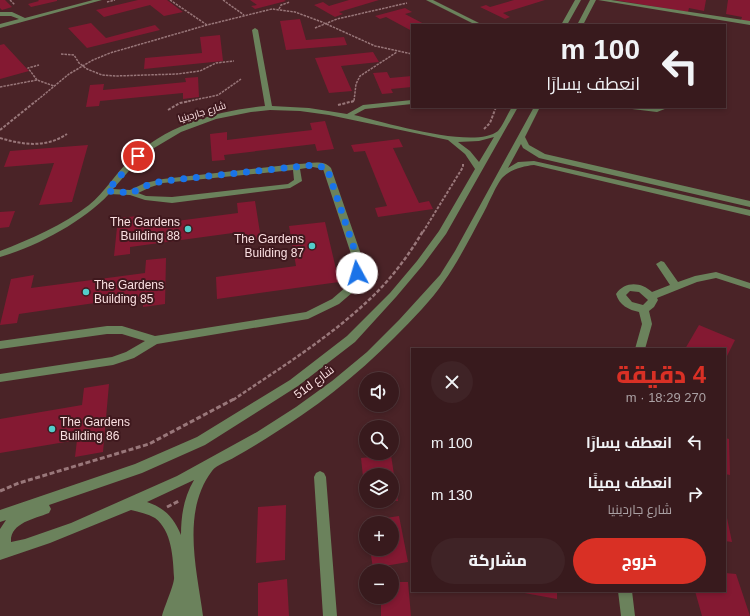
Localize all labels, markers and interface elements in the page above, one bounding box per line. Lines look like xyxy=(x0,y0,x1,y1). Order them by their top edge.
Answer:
text: 100 m xyxy=(561,34,640,65)
icon: left xyxy=(654,40,706,92)
text: انعطف يسارًا xyxy=(546,74,640,94)
street label: شارع جاردينيا xyxy=(177,99,228,125)
pin xyxy=(121,139,155,173)
icon: arrive xyxy=(127,145,149,167)
place label: The Gardens Building 88 xyxy=(110,215,180,243)
marker: The Gardens Building 88 xyxy=(183,224,193,234)
place label: The Gardens Building 87 xyxy=(234,232,304,260)
marker: The Gardens Building 87 xyxy=(307,241,317,251)
position arrow xyxy=(336,252,378,294)
place label: The Gardens Building 85 xyxy=(94,278,164,306)
marker: The Gardens Building 85 xyxy=(81,287,91,297)
button: close xyxy=(431,361,473,403)
text: 4 دقيقة xyxy=(616,361,706,388)
street label: 51d شارع xyxy=(291,362,337,402)
map controls xyxy=(359,372,399,604)
button: sound xyxy=(359,372,399,412)
text: 270 m · 18:29 xyxy=(626,390,706,405)
place label: The Gardens Building 86 xyxy=(60,415,130,443)
button: search xyxy=(359,420,399,460)
marker: The Gardens Building 86 xyxy=(47,424,57,434)
icon: left xyxy=(684,431,706,453)
text: 100 m xyxy=(431,434,473,451)
text: انعطف يسارًا xyxy=(586,434,672,451)
button: layers xyxy=(359,468,399,508)
text: انعطف يمينًا xyxy=(588,474,672,491)
icon: right xyxy=(684,483,706,505)
text: 130 m xyxy=(431,486,473,503)
text: شارع جاردينيا xyxy=(608,502,672,517)
button: + xyxy=(359,516,399,556)
button: مشاركة xyxy=(431,538,565,584)
button: خروج xyxy=(573,538,706,584)
button: − xyxy=(359,564,399,604)

